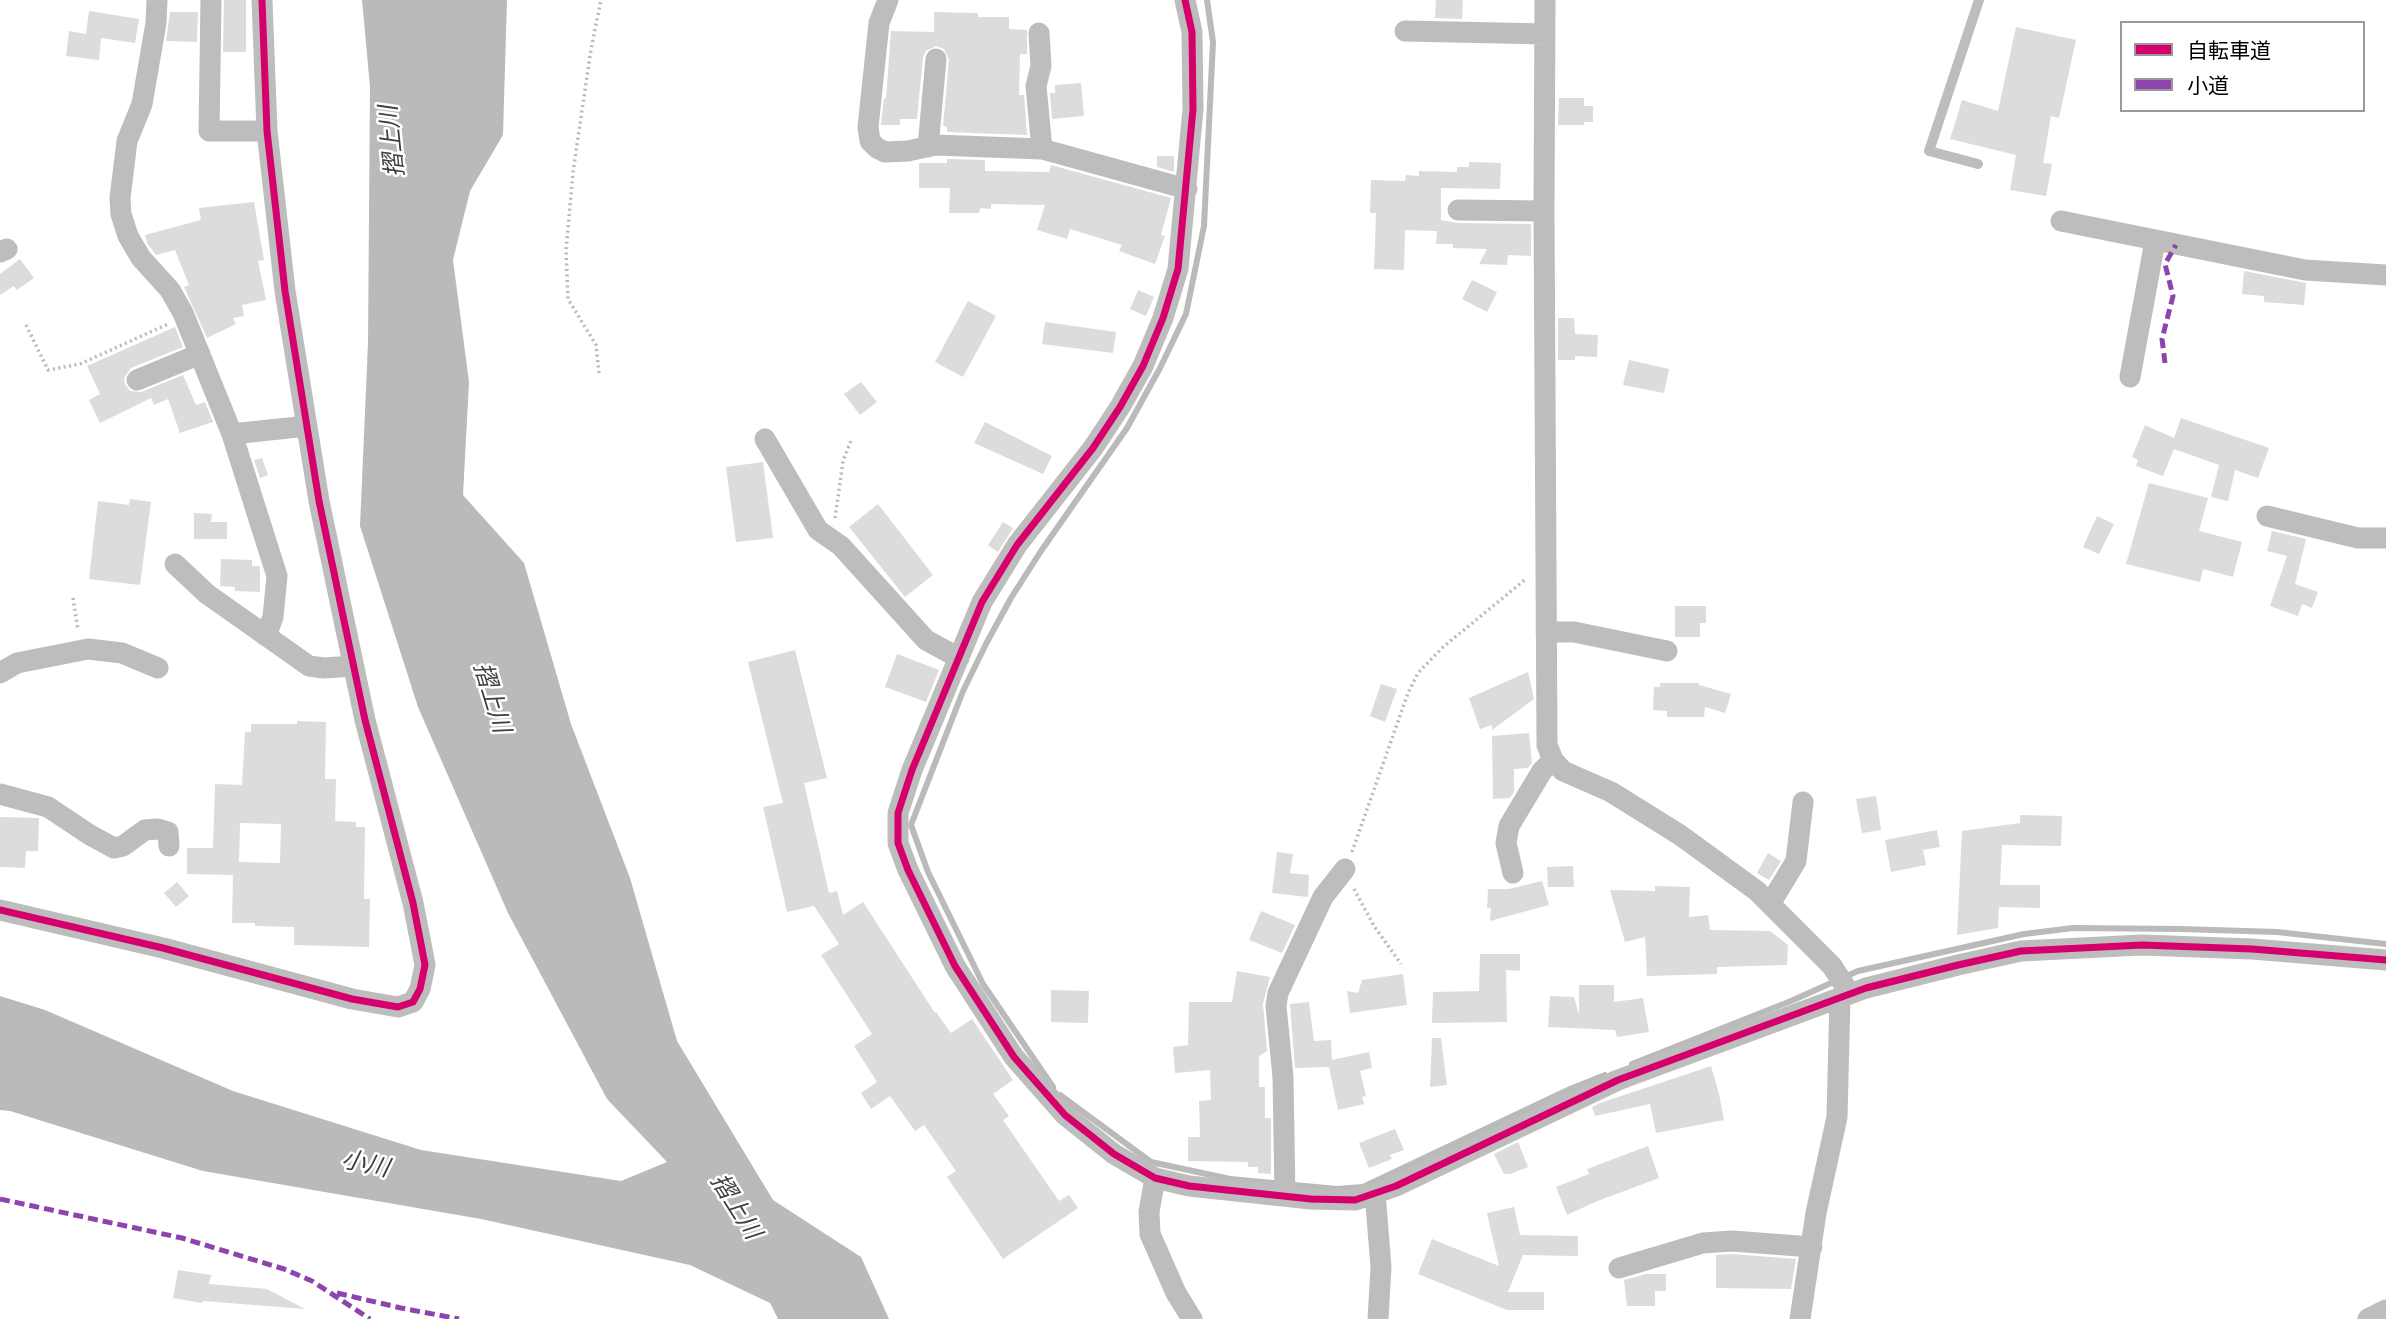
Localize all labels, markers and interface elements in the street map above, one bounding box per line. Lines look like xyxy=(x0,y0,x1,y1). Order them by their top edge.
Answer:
legend xyxy=(2120,21,2365,112)
text: 自転車道 xyxy=(2187,36,2271,65)
text: 小道 xyxy=(2187,71,2229,100)
water label: 摺上川 xyxy=(375,104,411,178)
water label: 摺上川 xyxy=(467,659,515,737)
water label: 小川 xyxy=(339,1146,391,1184)
water label: 摺上川 xyxy=(704,1169,766,1245)

